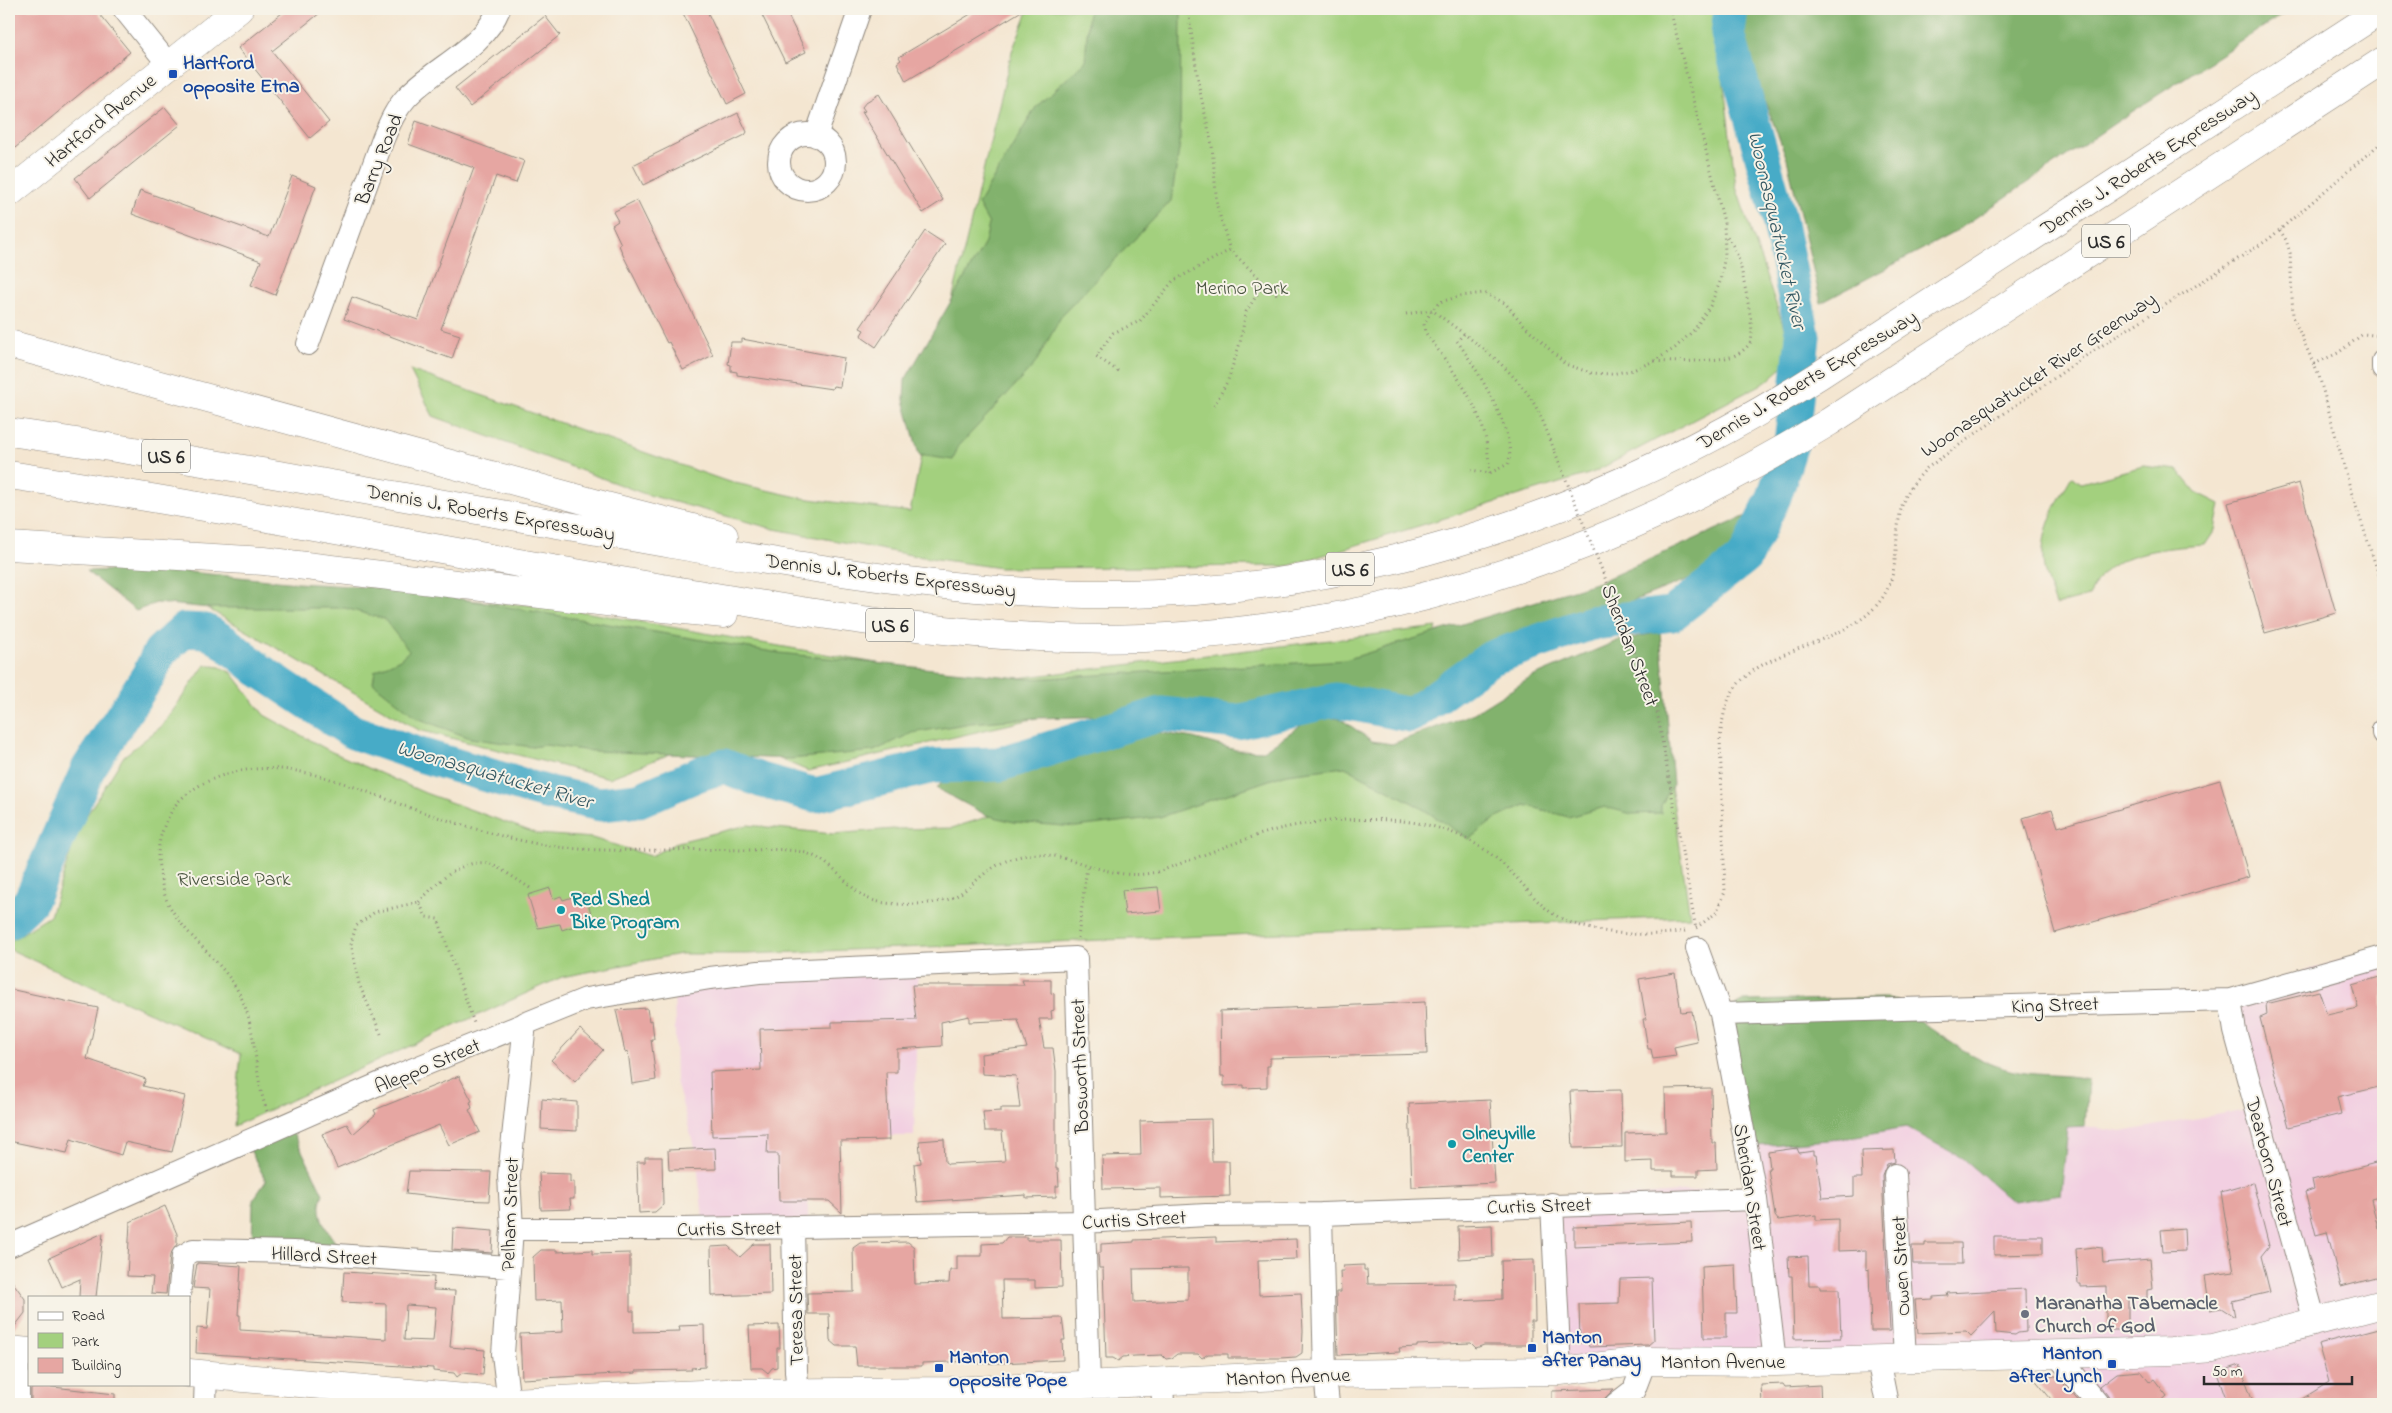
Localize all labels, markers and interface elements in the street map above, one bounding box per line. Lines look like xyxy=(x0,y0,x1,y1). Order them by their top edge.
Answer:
place label: Hartford opposite Etna xyxy=(183,50,300,102)
street label: Hartford Avenue xyxy=(40,68,164,176)
marker: Hartford opposite Etna xyxy=(167,68,179,80)
street label: Dennis J. Roberts Expressway xyxy=(2035,82,2263,244)
street label: Barry Road xyxy=(348,110,412,211)
water label: Woonasquatucket River xyxy=(1739,129,1814,335)
road number: US 6 xyxy=(2082,225,2130,258)
park label: Merino Park xyxy=(1196,275,1288,304)
street label: Woonasquatucket River Greenway xyxy=(1916,286,2163,466)
street label: Dennis J. Roberts Expressway xyxy=(1692,304,1924,459)
road number: US 6 xyxy=(142,440,190,472)
street label: Dennis J. Roberts Expressway xyxy=(363,478,617,551)
street label: Dennis J. Roberts Expressway xyxy=(763,548,1018,607)
road number: US 6 xyxy=(1326,552,1374,586)
street label: Sheridan Street xyxy=(1592,581,1665,711)
road number: US 6 xyxy=(866,608,914,642)
water label: Woonasquatucket River xyxy=(393,734,598,819)
park label: Riverside Park xyxy=(177,866,291,895)
place label: Red Shed Bike Program xyxy=(570,886,680,939)
marker: Red Shed Bike Program xyxy=(555,904,567,916)
street label: King Street xyxy=(2011,990,2100,1024)
street label: Bosworth Street xyxy=(1065,998,1098,1135)
street label: Aleppo Street xyxy=(371,1032,486,1103)
street label: Dearborn Street xyxy=(2236,1094,2299,1231)
place label: Olneyville Center xyxy=(1462,1120,1536,1172)
street label: Sheridan Street xyxy=(1724,1122,1773,1253)
marker: Olneyville Center xyxy=(1446,1138,1458,1150)
street label: Pelham Street xyxy=(495,1156,528,1272)
street label: Curtis Street xyxy=(1486,1191,1592,1224)
street label: Curtis Street xyxy=(1081,1204,1187,1239)
street label: Curtis Street xyxy=(677,1215,782,1246)
street label: Owen Street xyxy=(1885,1215,1920,1317)
street label: Hillard Street xyxy=(270,1240,378,1275)
street label: Teresa Street xyxy=(782,1253,813,1366)
place label: Maranatha Tabernacle Church of God xyxy=(2035,1290,2218,1342)
legend xyxy=(28,1296,190,1386)
text: Road xyxy=(72,1305,105,1327)
marker: Maranatha Tabernacle Church of God xyxy=(2019,1308,2031,1320)
place label: Manton after Panay xyxy=(1542,1324,1641,1377)
text: Park xyxy=(72,1331,100,1353)
place label: Manton after Lynch xyxy=(2009,1340,2102,1393)
marker: Manton after Panay xyxy=(1526,1342,1538,1354)
place label: Manton opposite Pope xyxy=(949,1344,1068,1396)
street label: Manton Avenue xyxy=(1661,1349,1785,1378)
scale bar xyxy=(2204,1353,2352,1385)
text: Building xyxy=(71,1355,121,1378)
marker: Manton after Lynch xyxy=(2106,1358,2118,1370)
text: 50 m xyxy=(2212,1361,2243,1383)
marker: Manton opposite Pope xyxy=(933,1362,945,1374)
street label: Manton Avenue xyxy=(1225,1362,1351,1395)

